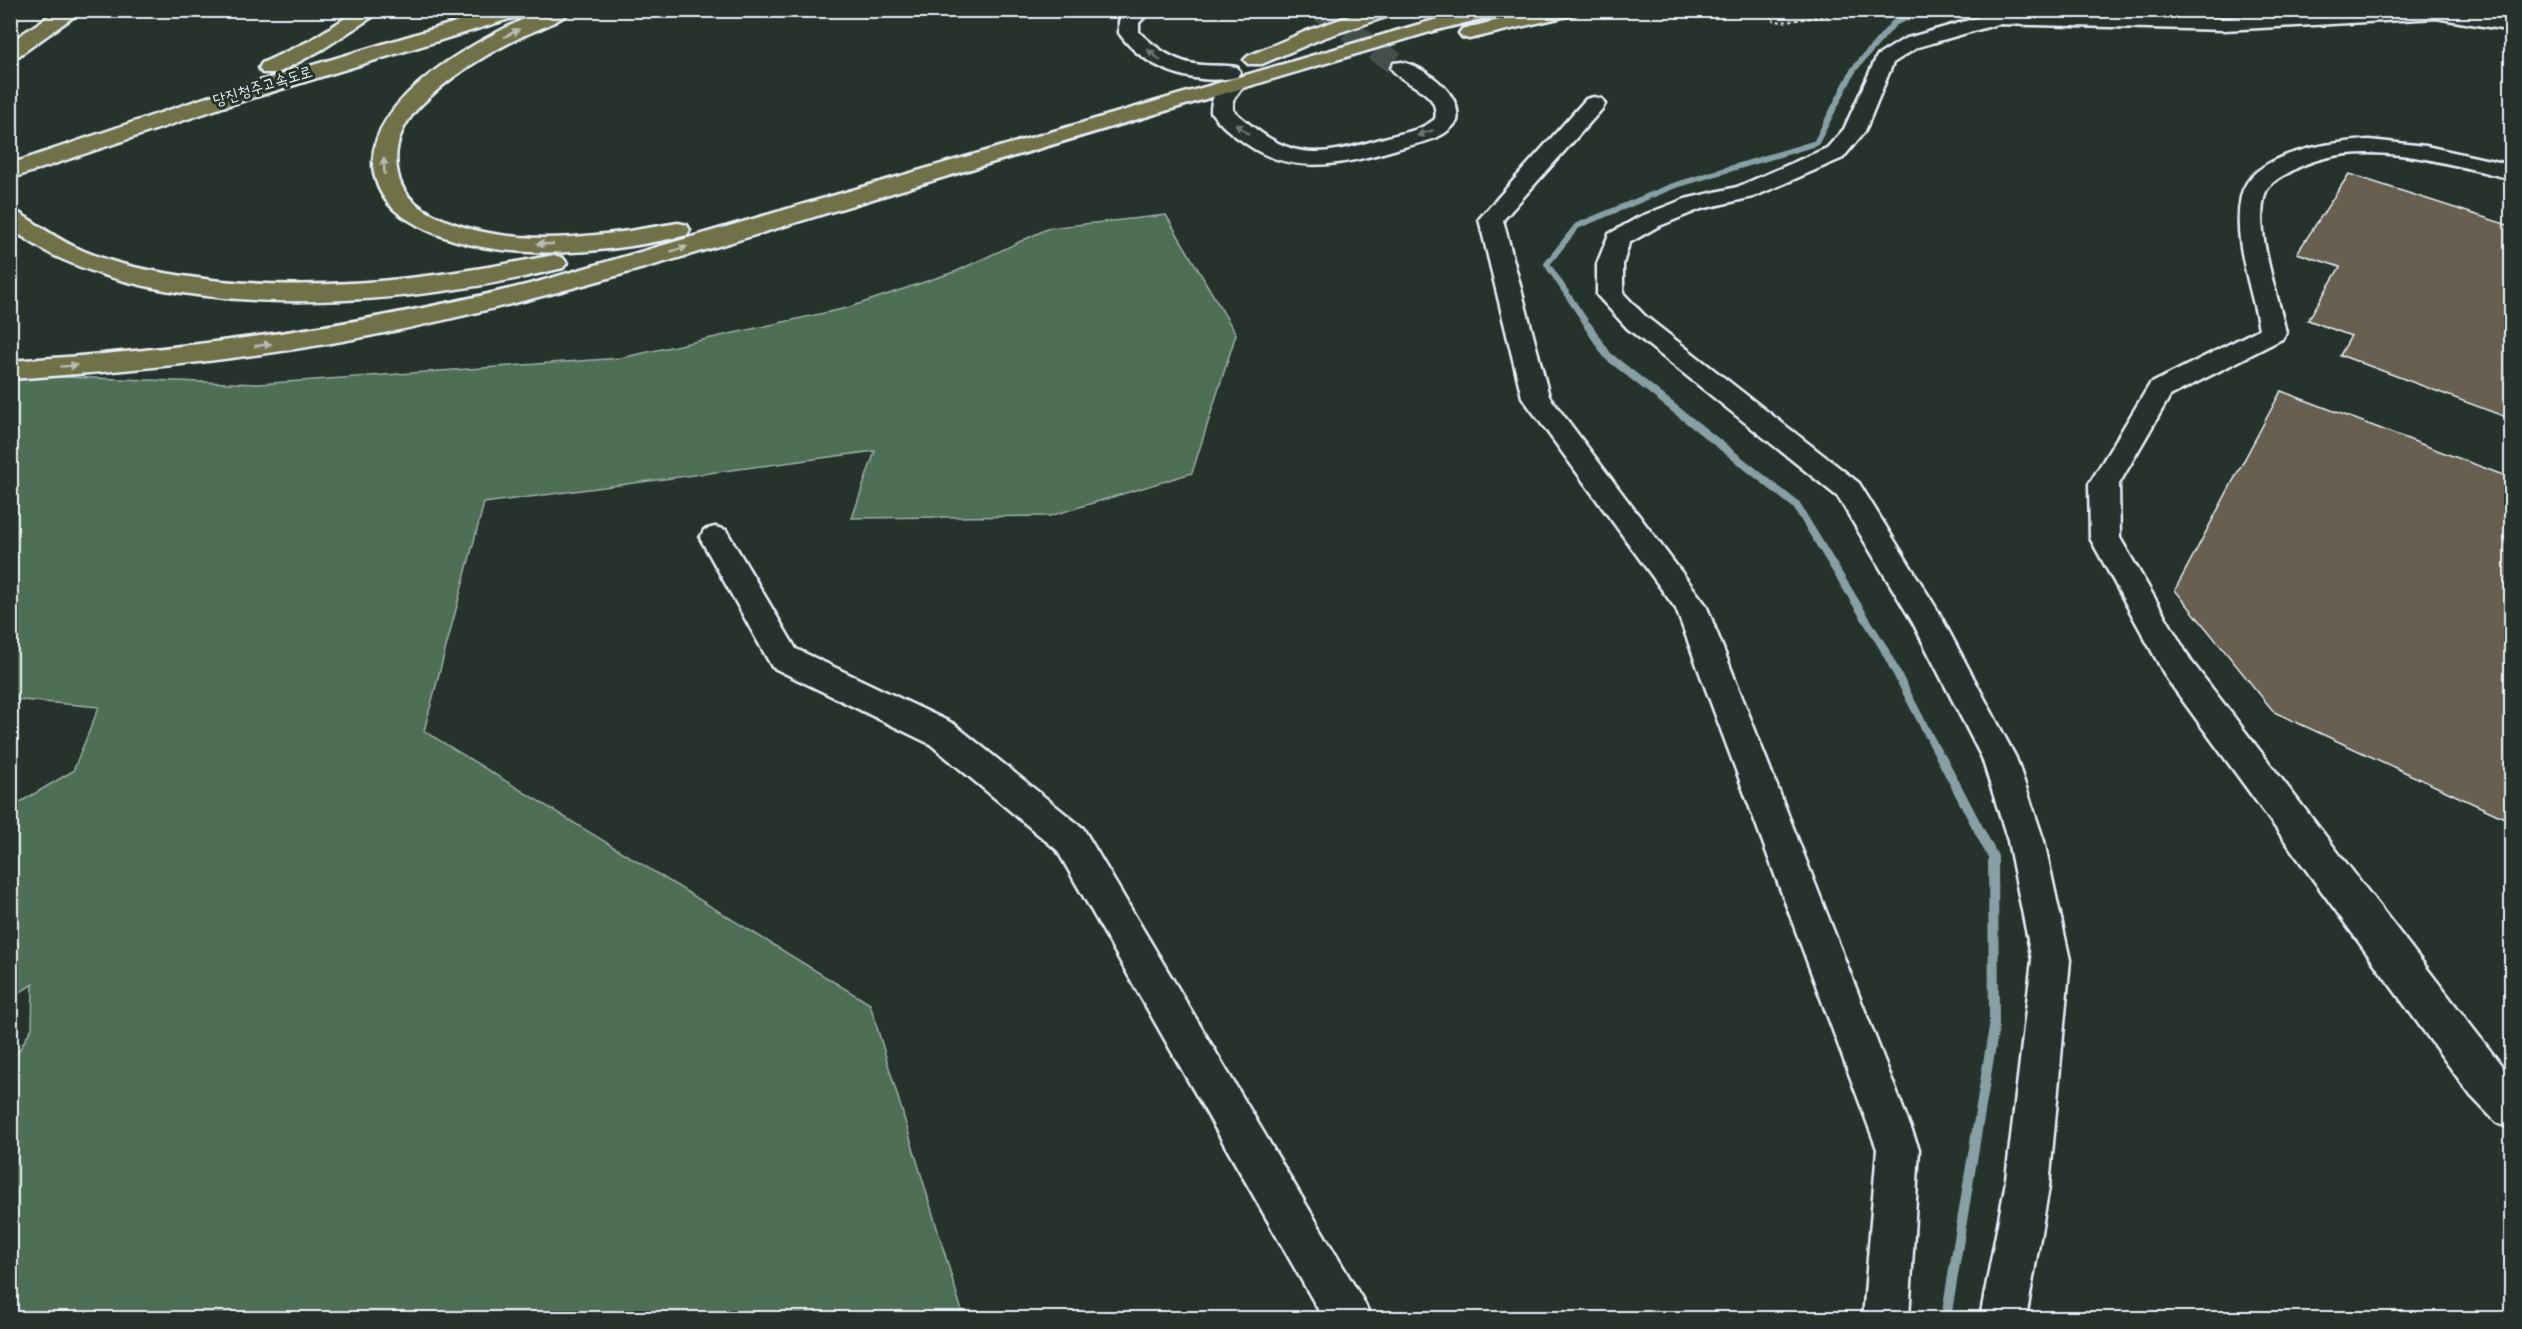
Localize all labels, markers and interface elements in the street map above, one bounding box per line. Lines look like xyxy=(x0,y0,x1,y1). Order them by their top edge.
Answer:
one-way arrow xyxy=(504,28,521,37)
one-way arrow xyxy=(1147,49,1162,62)
street label: 당진청주고속도로 xyxy=(210,60,316,114)
one-way arrow xyxy=(1234,123,1250,136)
one-way arrow xyxy=(1416,129,1434,138)
one-way arrow xyxy=(379,156,388,175)
one-way arrow xyxy=(535,239,554,249)
one-way arrow xyxy=(670,244,688,253)
one-way arrow xyxy=(253,341,272,350)
one-way arrow xyxy=(59,361,78,371)

